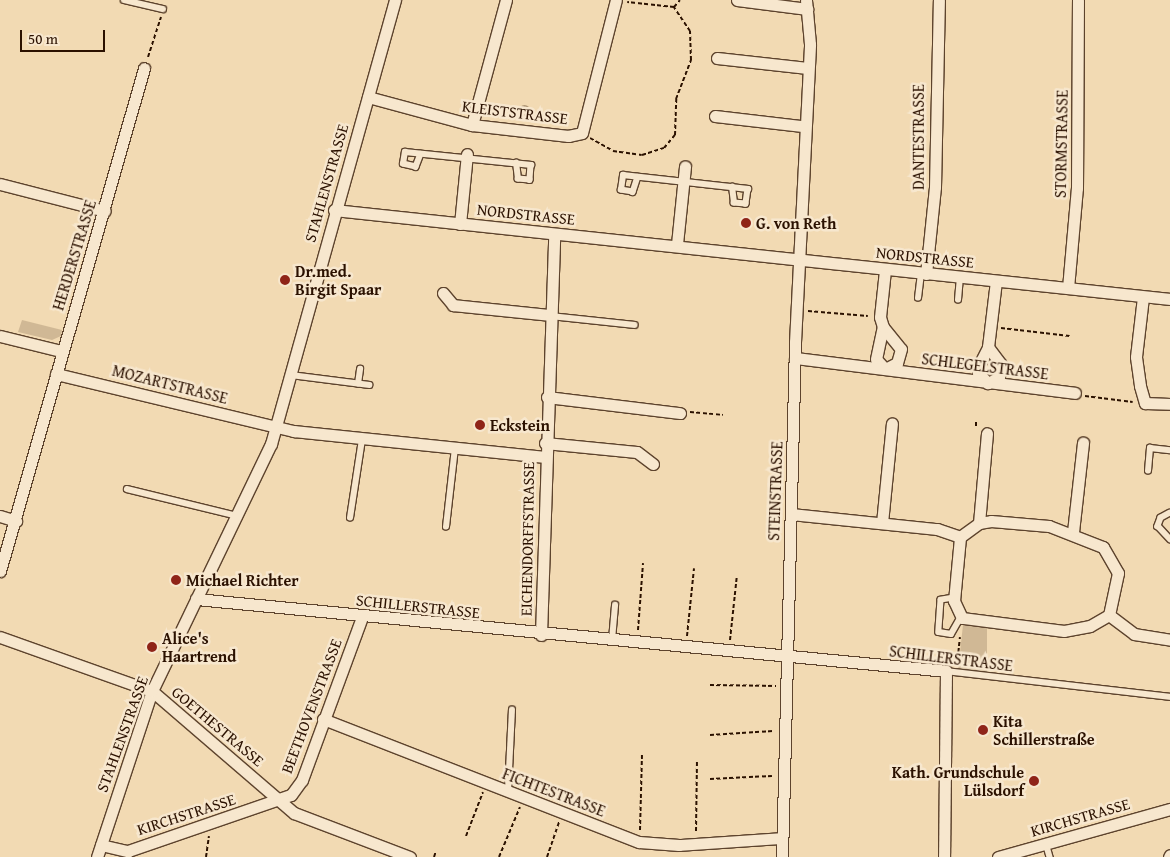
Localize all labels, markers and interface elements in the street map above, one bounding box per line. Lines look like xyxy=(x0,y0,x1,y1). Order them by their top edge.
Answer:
scale bar xyxy=(22,20,108,52)
text: 50 m xyxy=(28,28,58,49)
street label: DANTESTRASSE xyxy=(908,84,928,190)
street label: STORMSTRASSE xyxy=(1050,90,1072,198)
street label: KLEISTSTRASSE xyxy=(461,96,569,128)
street label: STAHLENSTRASSE xyxy=(300,122,352,244)
street label: HERDERSTRASSE xyxy=(48,198,100,312)
street label: NORDSTRASSE xyxy=(476,199,576,229)
place label: G. von Reth xyxy=(756,213,836,233)
marker: G. von Reth xyxy=(740,217,752,229)
street label: NORDSTRASSE xyxy=(875,242,975,272)
place label: Dr.med. Birgit Spaar xyxy=(295,261,381,299)
marker: Dr.med. Birgit Spaar xyxy=(279,274,291,286)
street label: SCHLEGELSTRASSE xyxy=(920,349,1050,383)
street label: MOZARTSTRASSE xyxy=(110,360,230,408)
place label: Eckstein xyxy=(490,415,550,435)
marker: Eckstein xyxy=(474,419,486,431)
street label: STEINSTRASSE xyxy=(764,441,786,541)
street label: EICHENDORFFSTRASSE xyxy=(516,462,538,616)
place label: Michael Richter xyxy=(186,570,299,590)
marker: Michael Richter xyxy=(170,574,182,586)
street label: SCHILLERSTRASSE xyxy=(355,590,481,622)
place label: Alice's Haartrend xyxy=(162,628,236,666)
street label: BEETHOVENSTRASSE xyxy=(276,636,346,776)
marker: Alice's Haartrend xyxy=(146,641,158,653)
street label: SCHILLERSTRASSE xyxy=(888,641,1014,675)
street label: STAHLENSTRASSE xyxy=(92,673,152,795)
street label: GOETHESTRASSE xyxy=(168,682,268,770)
place label: Kita Schillerstraße xyxy=(993,711,1095,749)
marker: Kita Schillerstraße xyxy=(977,724,989,736)
place label: Kath. Grundschule Lülsdorf xyxy=(892,762,1024,800)
street label: FICHTESTRASSE xyxy=(500,764,608,820)
marker: Kath. Grundschule Lülsdorf xyxy=(1028,775,1040,787)
street label: KIRCHSTRASSE xyxy=(134,789,238,839)
street label: KIRCHSTRASSE xyxy=(1028,794,1132,840)

